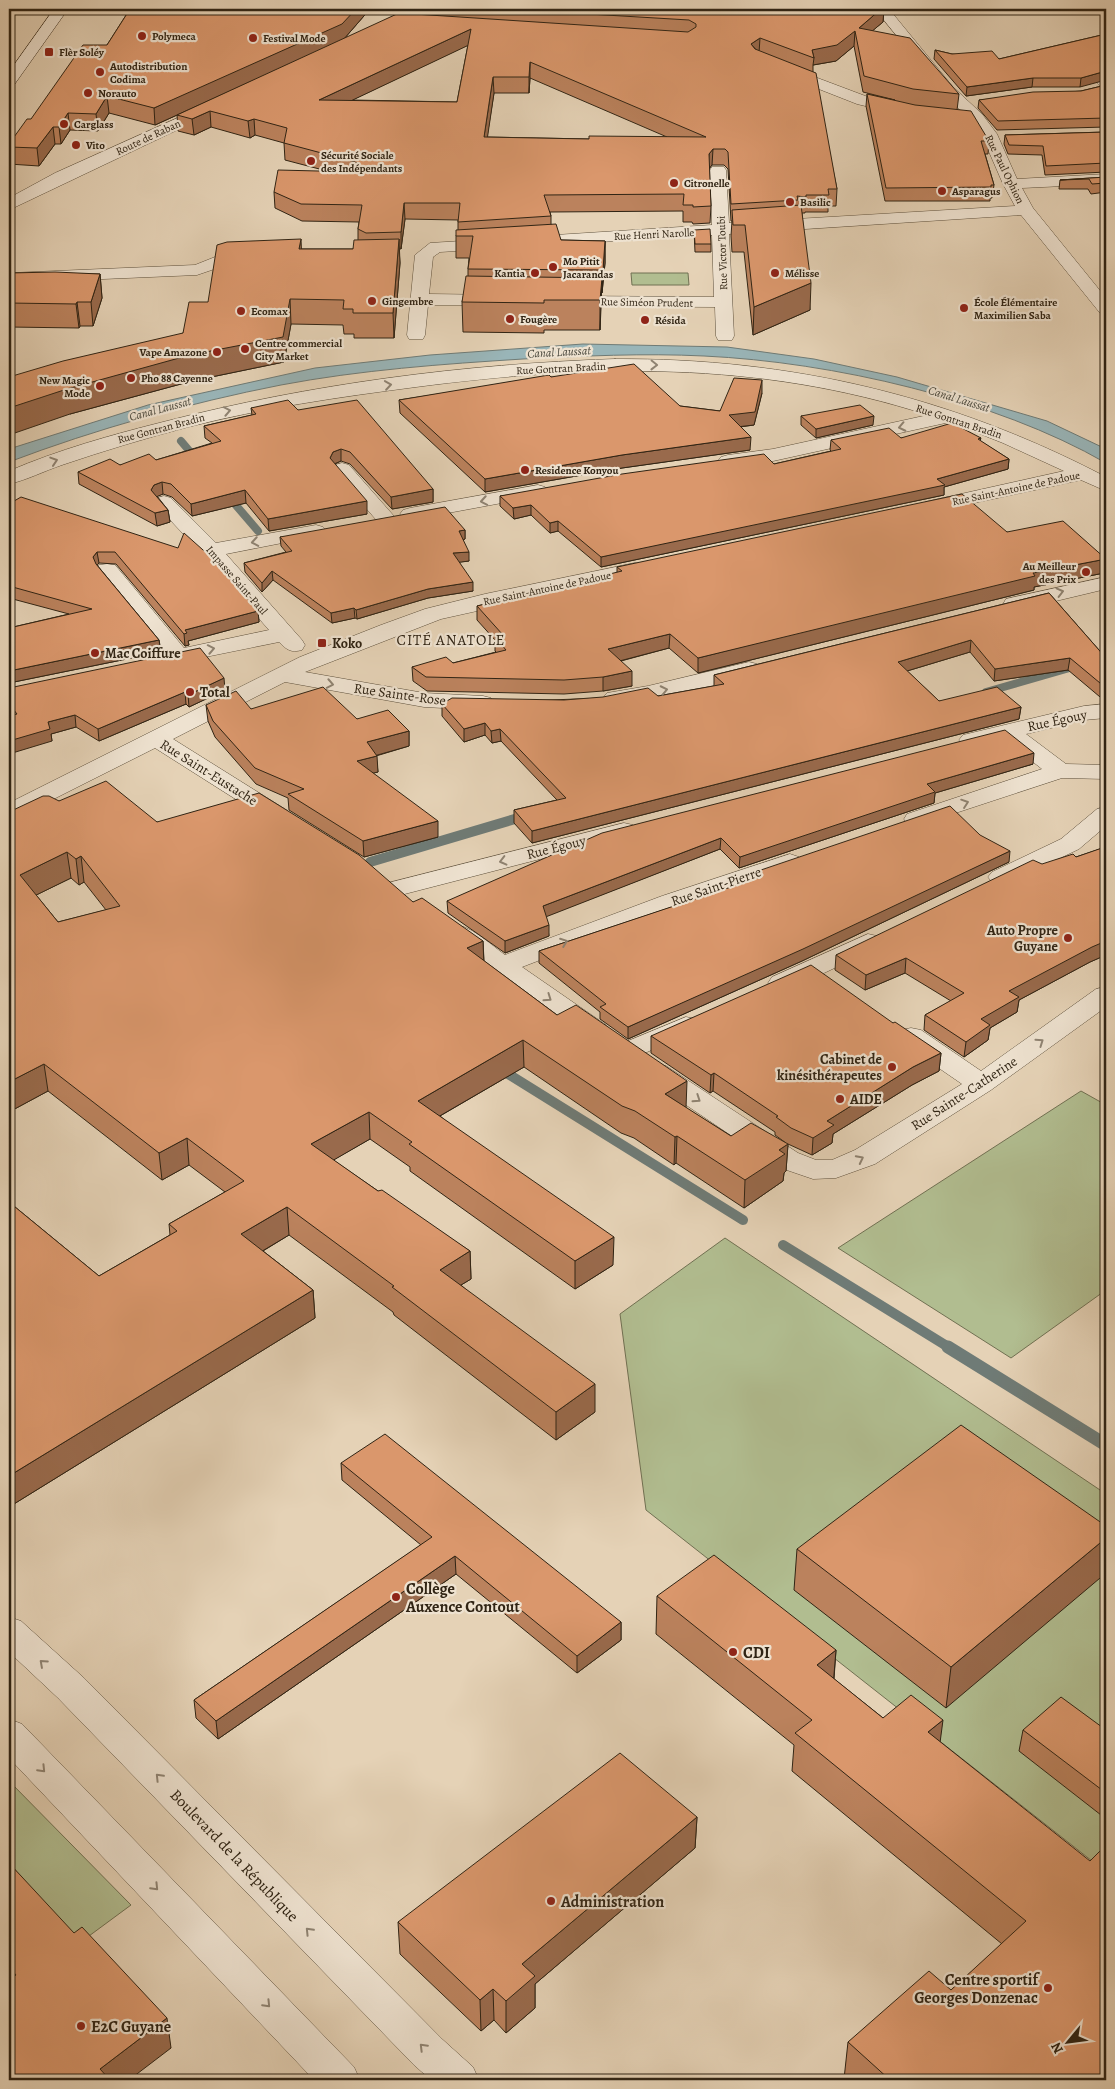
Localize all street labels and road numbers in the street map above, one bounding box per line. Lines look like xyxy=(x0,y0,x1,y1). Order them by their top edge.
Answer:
street label: Route de Raban xyxy=(113,116,183,159)
street label: Rue Paul Ophion xyxy=(981,132,1028,206)
street label: Rue Victor Toubi xyxy=(714,216,731,290)
street label: Rue Henri Narolle xyxy=(613,225,695,244)
street label: Rue Siméon Prudent xyxy=(601,294,694,311)
street label: Rue Gontran Bradin xyxy=(516,359,606,378)
street label: Rue Gontran Bradin xyxy=(914,400,1004,442)
street label: Rue Gontran Bradin xyxy=(116,410,206,447)
street label: Rue Saint-Antoine de Padoue xyxy=(951,468,1081,509)
street label: Impasse Saint-Paul xyxy=(202,543,271,618)
street label: Rue Saint-Antoine de Padoue xyxy=(482,568,612,609)
street label: Rue Sainte-Rose xyxy=(353,679,447,710)
street label: Rue Égouy xyxy=(1026,705,1089,736)
street label: Rue Saint-Eustache xyxy=(156,735,261,810)
street label: Rue Égouy xyxy=(525,831,588,864)
street label: Rue Saint-Pierre xyxy=(669,862,764,911)
street label: Rue Sainte-Catherine xyxy=(907,1052,1021,1135)
street label: Boulevard de la République xyxy=(165,1784,304,1927)

